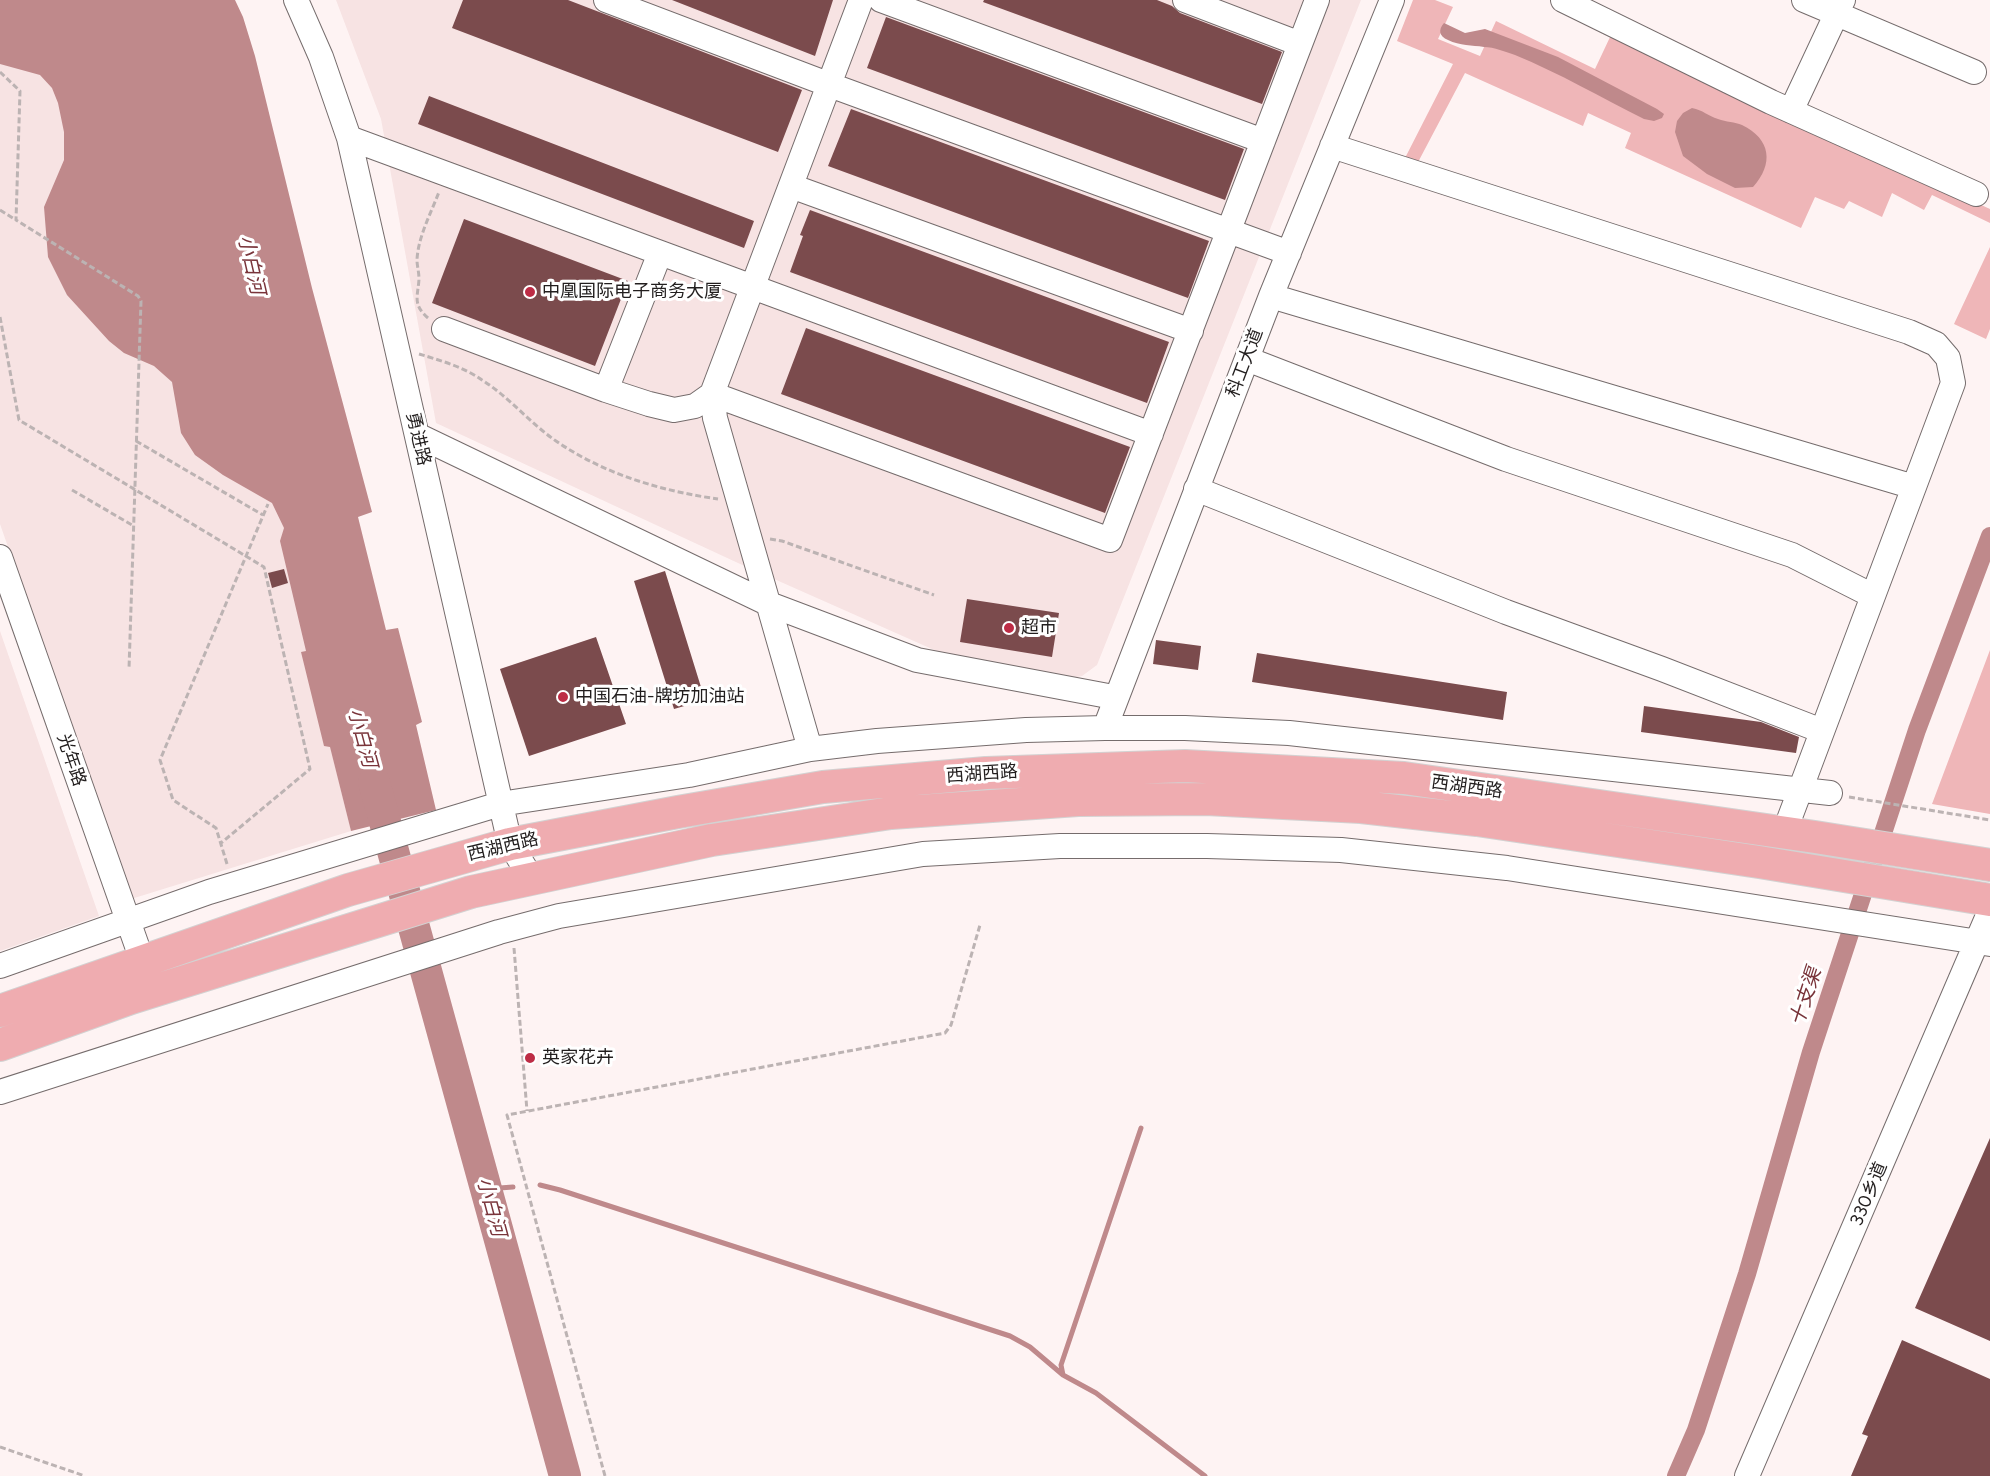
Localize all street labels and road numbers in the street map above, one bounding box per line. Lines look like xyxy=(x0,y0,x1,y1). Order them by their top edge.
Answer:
street label: 科工大道 xyxy=(1222,326,1268,400)
street label: 勇进路 xyxy=(401,410,435,468)
street label: 光年路 xyxy=(52,731,90,789)
street label: 西湖西路 xyxy=(945,761,1019,787)
street label: 西湖西路 xyxy=(1430,771,1504,803)
street label: 西湖西路 xyxy=(465,828,541,866)
street label: 330乡道 xyxy=(1846,1159,1892,1229)

